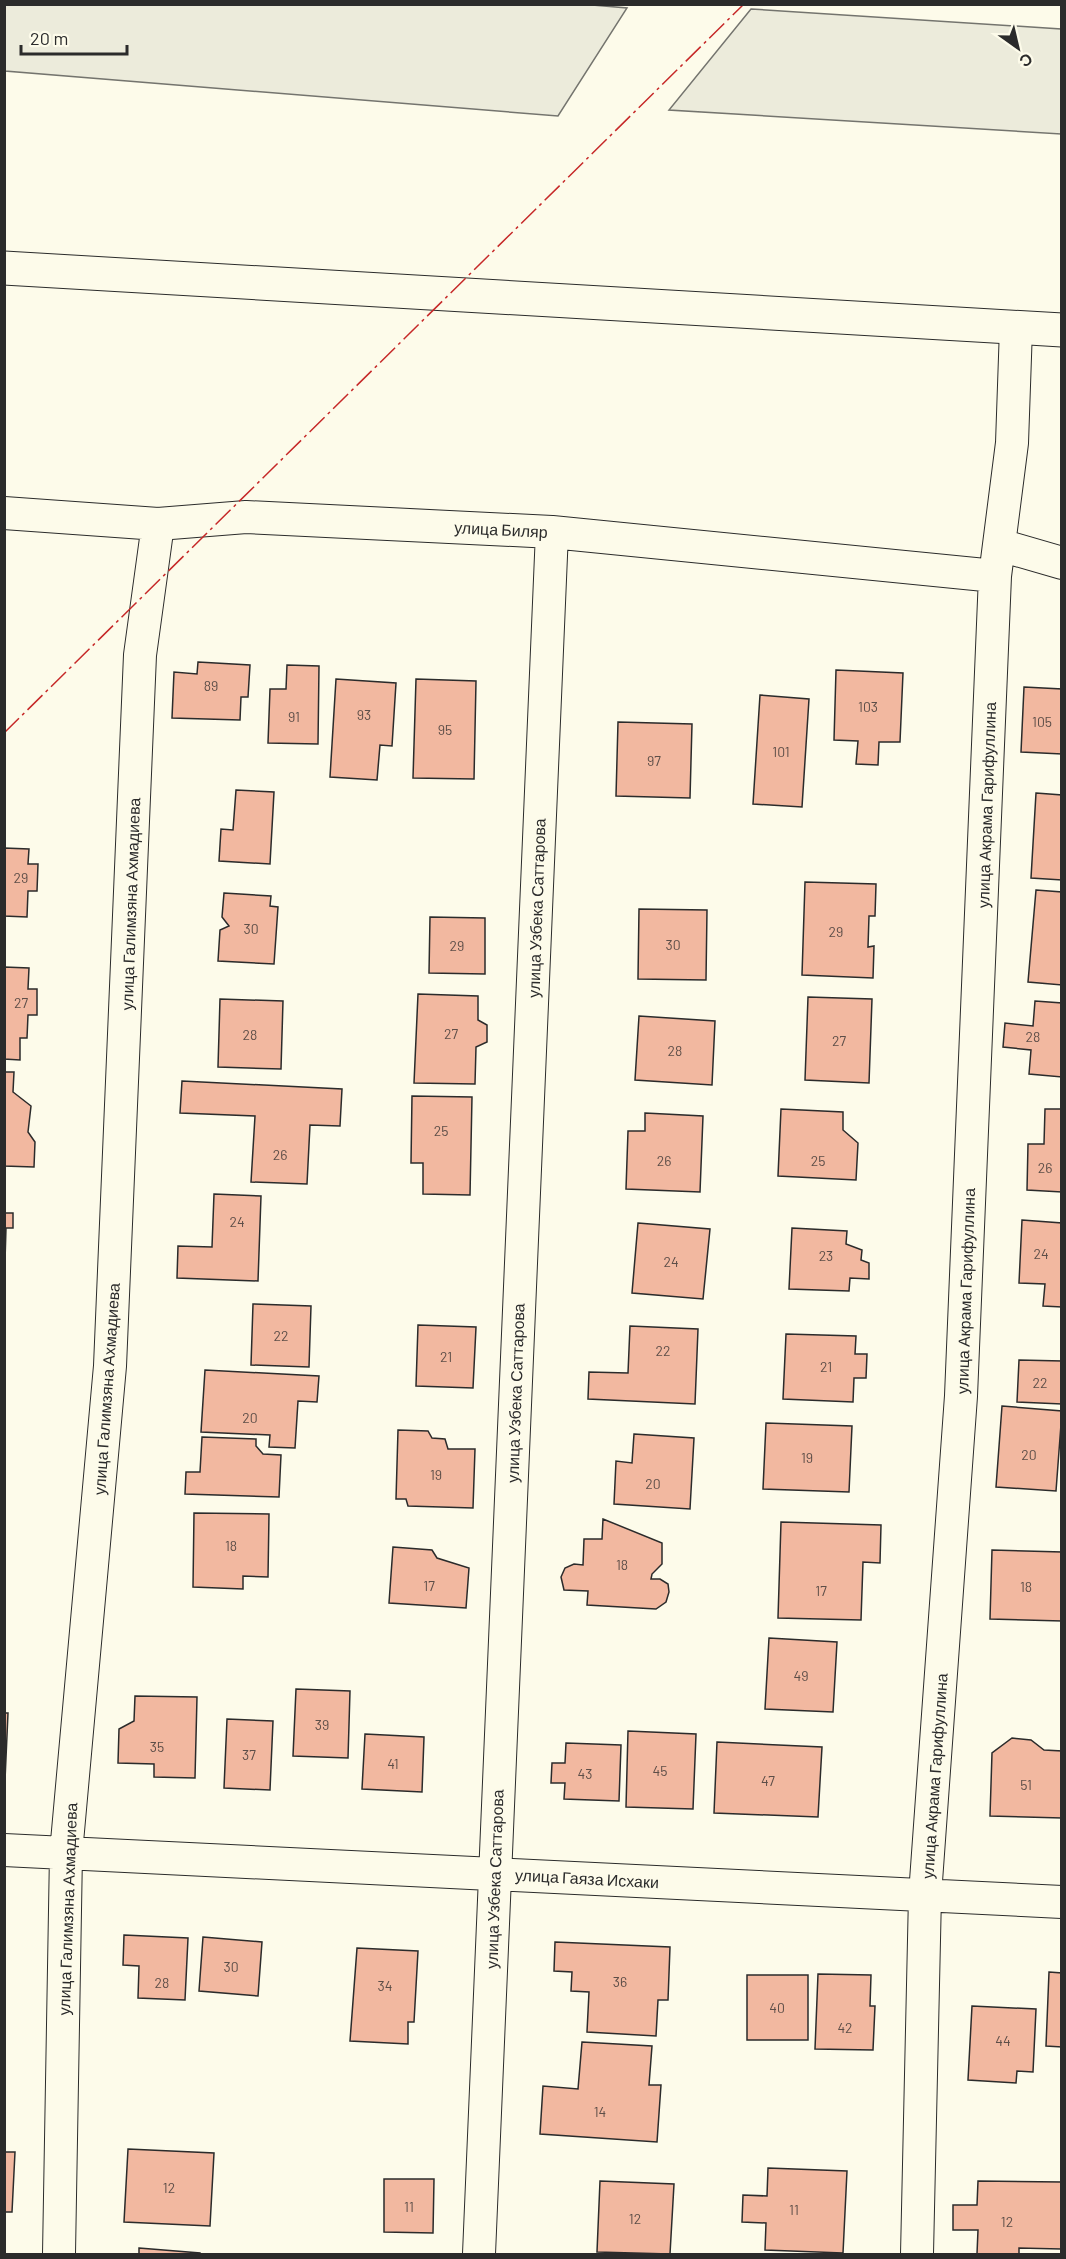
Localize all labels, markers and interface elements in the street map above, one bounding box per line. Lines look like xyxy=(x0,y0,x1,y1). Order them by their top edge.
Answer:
scale bar xyxy=(21,18,128,56)
north arrow xyxy=(988,18,1048,78)
text: 20 m xyxy=(30,27,68,49)
text: С xyxy=(1016,50,1037,72)
street label: улица Биляр xyxy=(454,517,548,541)
house number: 89 xyxy=(204,677,218,694)
house number: 103 xyxy=(858,698,878,715)
street label: улица Акрама Гарифуллина xyxy=(973,702,999,908)
house number: 93 xyxy=(357,706,371,723)
house number: 91 xyxy=(288,708,300,725)
house number: 105 xyxy=(1032,713,1052,730)
house number: 95 xyxy=(438,721,452,738)
house number: 101 xyxy=(772,743,790,760)
house number: 97 xyxy=(647,752,661,769)
street label: улица Галимзяна Ахмадиева xyxy=(117,797,143,1011)
street label: улица Узбека Саттарова xyxy=(523,818,549,998)
house number: 29 xyxy=(14,869,28,886)
house number: 30 xyxy=(243,920,259,937)
house number: 29 xyxy=(829,923,843,940)
house number: 30 xyxy=(665,936,681,953)
house number: 29 xyxy=(450,937,464,954)
house number: 27 xyxy=(14,994,28,1011)
house number: 27 xyxy=(444,1025,458,1042)
house number: 28 xyxy=(243,1026,257,1043)
house number: 28 xyxy=(1026,1028,1040,1045)
house number: 27 xyxy=(832,1032,846,1049)
house number: 28 xyxy=(668,1042,682,1059)
house number: 25 xyxy=(434,1122,448,1139)
house number: 26 xyxy=(273,1146,287,1163)
house number: 26 xyxy=(657,1152,671,1169)
house number: 25 xyxy=(811,1152,825,1169)
house number: 26 xyxy=(1038,1159,1052,1176)
street label: улица Акрама Гарифуллина xyxy=(952,1188,978,1394)
house number: 24 xyxy=(229,1213,245,1230)
house number: 24 xyxy=(1033,1245,1049,1262)
house number: 23 xyxy=(819,1247,833,1264)
house number: 24 xyxy=(663,1253,679,1270)
street label: улица Галимзяна Ахмадиева xyxy=(89,1282,123,1496)
street label: улица Узбека Саттарова xyxy=(502,1303,528,1483)
house number: 22 xyxy=(273,1327,289,1344)
house number: 22 xyxy=(655,1342,671,1359)
house number: 21 xyxy=(440,1348,452,1365)
house number: 21 xyxy=(820,1358,832,1375)
house number: 22 xyxy=(1032,1374,1048,1391)
house number: 20 xyxy=(242,1409,258,1426)
house number: 20 xyxy=(1021,1446,1037,1463)
house number: 19 xyxy=(801,1449,813,1466)
house number: 19 xyxy=(430,1466,442,1483)
house number: 20 xyxy=(645,1475,661,1492)
house number: 18 xyxy=(225,1537,237,1554)
house number: 18 xyxy=(616,1556,628,1573)
house number: 17 xyxy=(423,1577,435,1594)
house number: 18 xyxy=(1020,1578,1032,1595)
house number: 17 xyxy=(815,1582,827,1599)
house number: 49 xyxy=(793,1667,809,1684)
street label: улица Акрама Гарифуллина xyxy=(917,1672,951,1880)
house number: 39 xyxy=(315,1716,329,1733)
house number: 35 xyxy=(150,1738,164,1755)
house number: 37 xyxy=(242,1746,256,1763)
house number: 41 xyxy=(387,1755,399,1772)
house number: 45 xyxy=(653,1762,667,1779)
house number: 43 xyxy=(578,1765,592,1782)
house number: 47 xyxy=(761,1772,775,1789)
house number: 51 xyxy=(1020,1776,1032,1793)
street label: улица Узбека Саттарова xyxy=(481,1789,507,1969)
street label: улица Галимзяна Ахмадиева xyxy=(54,1802,80,2016)
street label: улица Гаяза Исхаки xyxy=(515,1865,659,1891)
house number: 30 xyxy=(223,1958,239,1975)
house number: 36 xyxy=(613,1973,627,1990)
house number: 28 xyxy=(155,1974,169,1991)
house number: 34 xyxy=(378,1977,392,1994)
house number: 40 xyxy=(769,1999,785,2016)
house number: 42 xyxy=(837,2019,853,2036)
house number: 44 xyxy=(995,2032,1011,2049)
house number: 14 xyxy=(594,2103,606,2120)
house number: 12 xyxy=(163,2179,175,2196)
house number: 11 xyxy=(404,2198,414,2215)
house number: 11 xyxy=(789,2201,799,2218)
house number: 12 xyxy=(629,2210,641,2227)
house number: 12 xyxy=(1001,2213,1013,2230)

